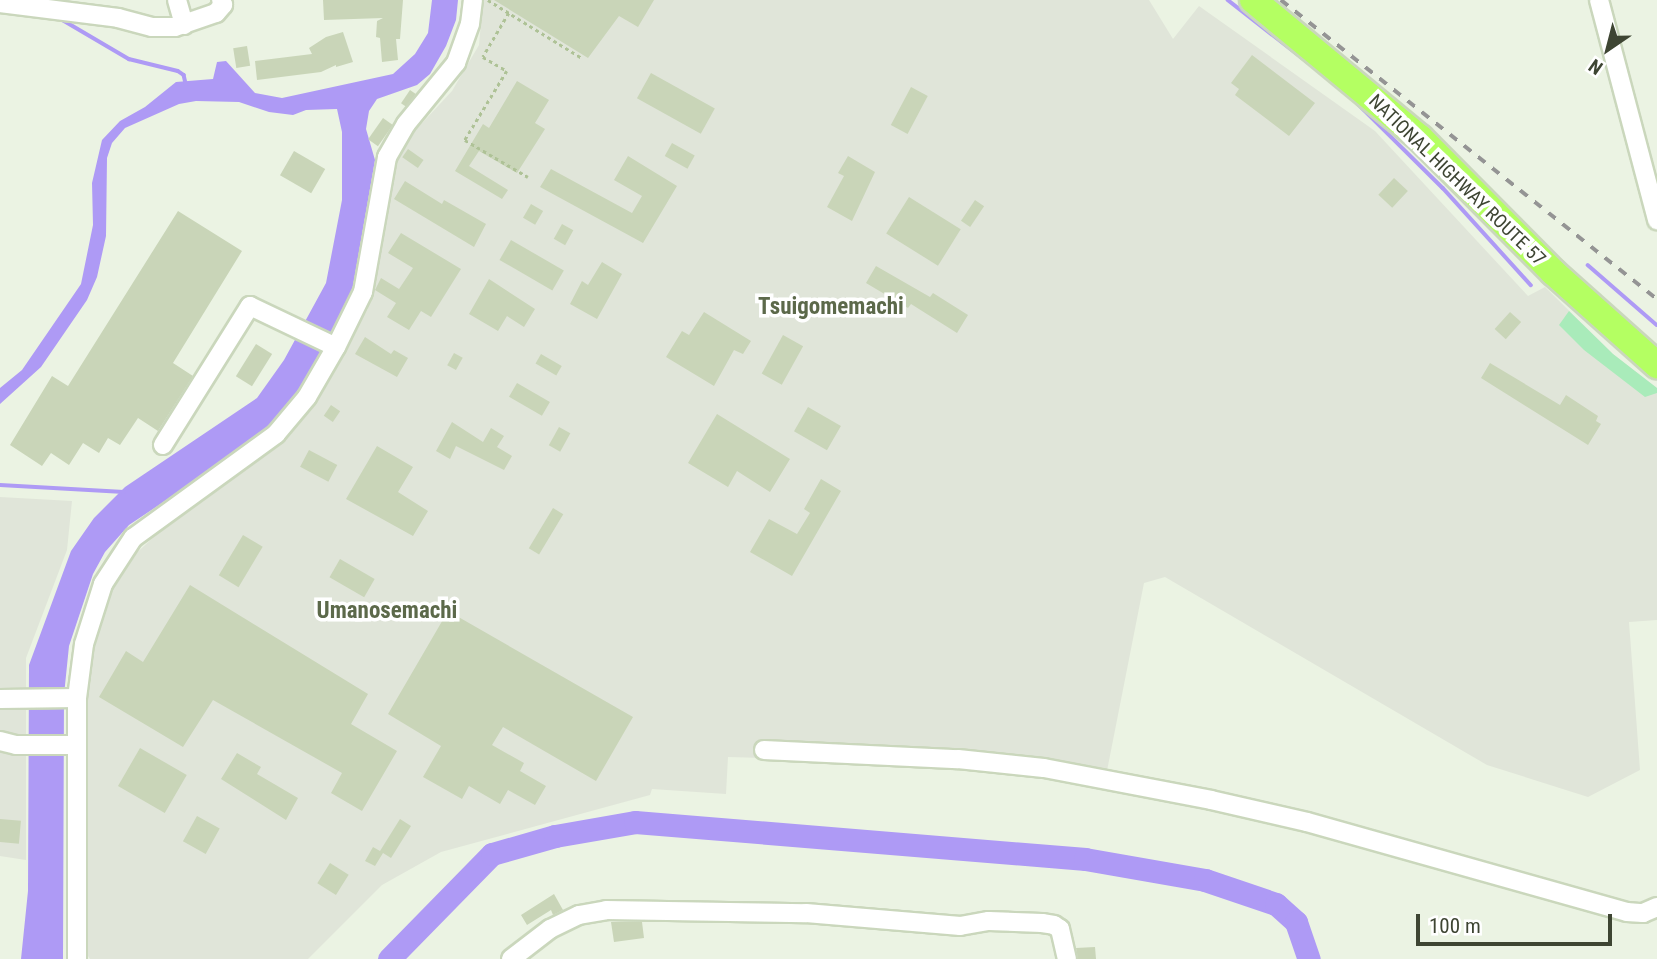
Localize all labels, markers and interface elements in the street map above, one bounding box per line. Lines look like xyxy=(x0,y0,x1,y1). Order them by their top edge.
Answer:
north arrow xyxy=(1573,14,1643,84)
text: N xyxy=(1584,54,1607,79)
street label: NATIONAL HIGHWAY ROUTE 57 xyxy=(1364,90,1550,270)
district label: Tsuigomemachi xyxy=(758,293,904,321)
district label: Umanosemachi xyxy=(317,597,457,625)
scale bar xyxy=(1419,900,1615,944)
text: 100 m xyxy=(1429,914,1481,938)

